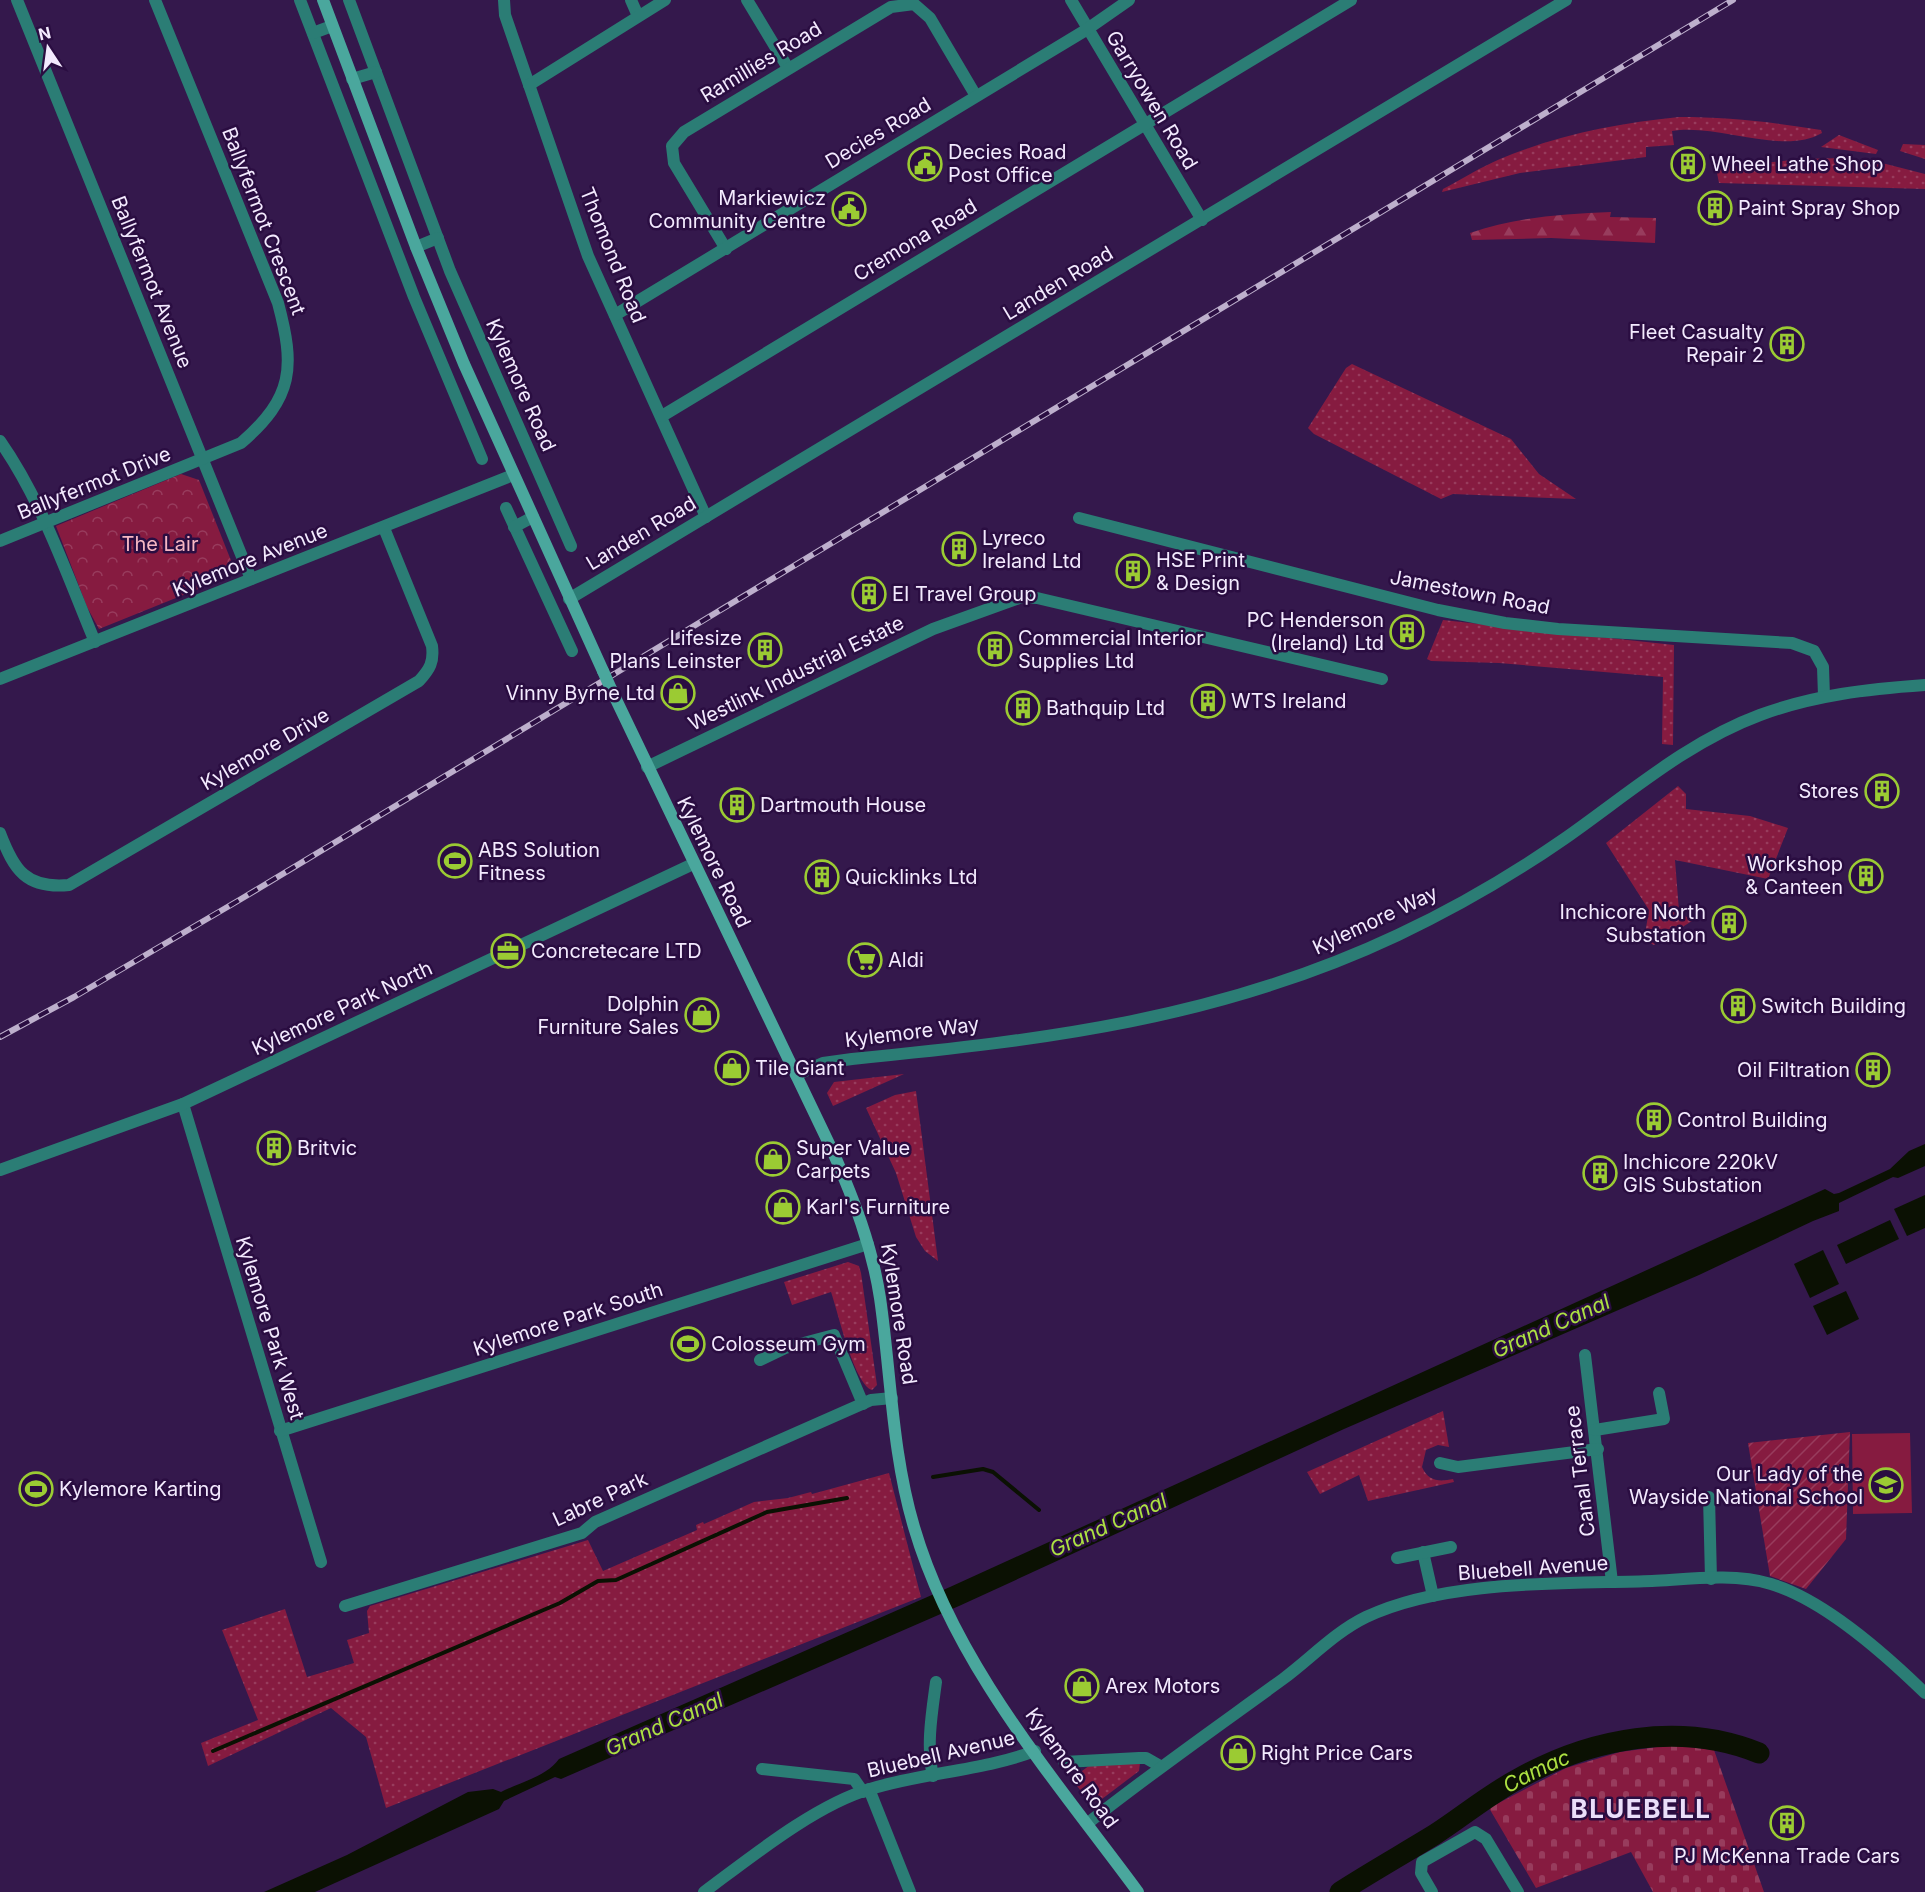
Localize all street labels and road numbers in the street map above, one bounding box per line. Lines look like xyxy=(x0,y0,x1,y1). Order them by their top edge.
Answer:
street label: Ramillies Road xyxy=(696,16,826,108)
street label: Garryowen Road xyxy=(1101,26,1203,174)
street label: Decies Road xyxy=(821,92,935,174)
street label: Ballyfermot Crescent xyxy=(217,124,311,319)
street label: Thomond Road xyxy=(575,184,651,326)
street label: Ballyfermot Avenue xyxy=(106,192,198,372)
street label: Cremona Road xyxy=(849,194,981,286)
street label: Landen Road xyxy=(999,241,1117,325)
street label: Kylemore Road xyxy=(481,315,561,455)
street label: Ballyfermot Drive xyxy=(14,441,174,525)
street label: Landen Road xyxy=(582,491,700,575)
street label: Kylemore Avenue xyxy=(169,518,331,602)
street label: Jamestown Road xyxy=(1388,565,1552,619)
street label: Westlink Industrial Estate xyxy=(684,610,908,736)
street label: Kylemore Drive xyxy=(197,703,333,795)
street label: Kylemore Road xyxy=(672,793,756,931)
street label: Kylemore Way xyxy=(1309,881,1441,959)
street label: Kylemore Park North xyxy=(248,956,436,1060)
street label: Kylemore Way xyxy=(843,1012,981,1052)
street label: Kylemore Park West xyxy=(231,1233,309,1423)
street label: Kylemore Road xyxy=(876,1242,922,1386)
street label: Kylemore Park South xyxy=(470,1277,666,1361)
street label: Canal Terrace xyxy=(1560,1404,1600,1538)
street label: Labre Park xyxy=(549,1467,651,1531)
street label: Bluebell Avenue xyxy=(1457,1551,1609,1585)
street label: Kylemore Road xyxy=(1020,1703,1124,1833)
street label: Bluebell Avenue xyxy=(865,1725,1017,1783)

